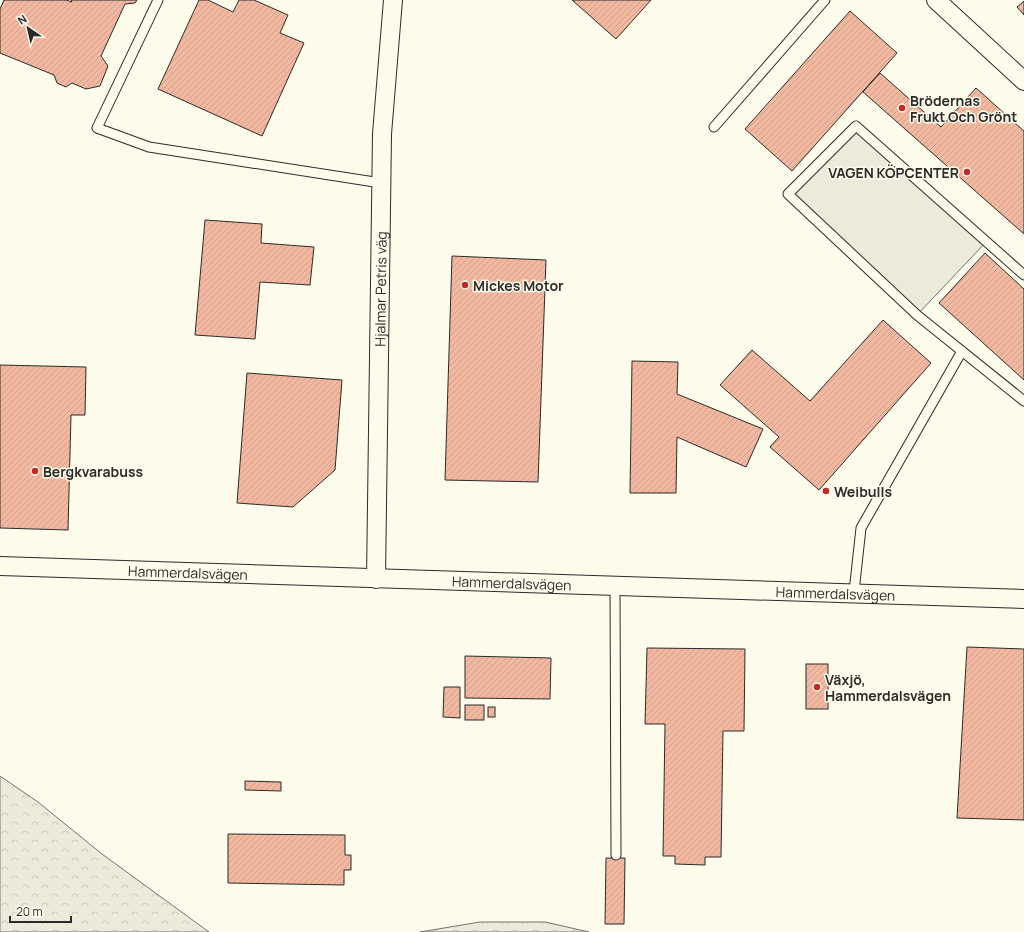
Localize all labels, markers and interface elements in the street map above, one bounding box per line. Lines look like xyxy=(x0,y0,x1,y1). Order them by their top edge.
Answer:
north arrow xyxy=(8,8,48,48)
text: N xyxy=(15,11,30,28)
place label: Brödernas Frukt Och Grönt xyxy=(910,91,1017,126)
marker: Brödernas Frukt Och Grönt xyxy=(897,103,907,113)
place label: VAGEN KÖPCENTER xyxy=(828,163,959,182)
marker: VAGEN KÖPCENTER xyxy=(962,167,972,177)
street label: Hjalmar Petris väg xyxy=(370,231,390,347)
place label: Mickes Motor xyxy=(473,276,564,295)
marker: Mickes Motor xyxy=(460,280,470,290)
place label: Bergkvarabuss xyxy=(43,462,144,481)
marker: Bergkvarabuss xyxy=(30,466,40,476)
place label: Weibulls xyxy=(834,482,892,501)
marker: Weibulls xyxy=(821,486,831,496)
street label: Hammerdalsvägen xyxy=(128,561,248,583)
street label: Hammerdalsvägen xyxy=(452,571,572,594)
street label: Hammerdalsvägen xyxy=(775,582,896,604)
place label: Växjö, Hammerdalsvägen xyxy=(825,670,951,705)
marker: Växjö, Hammerdalsvägen xyxy=(812,682,822,692)
scale bar xyxy=(10,898,71,924)
text: 20 m xyxy=(16,903,43,920)

